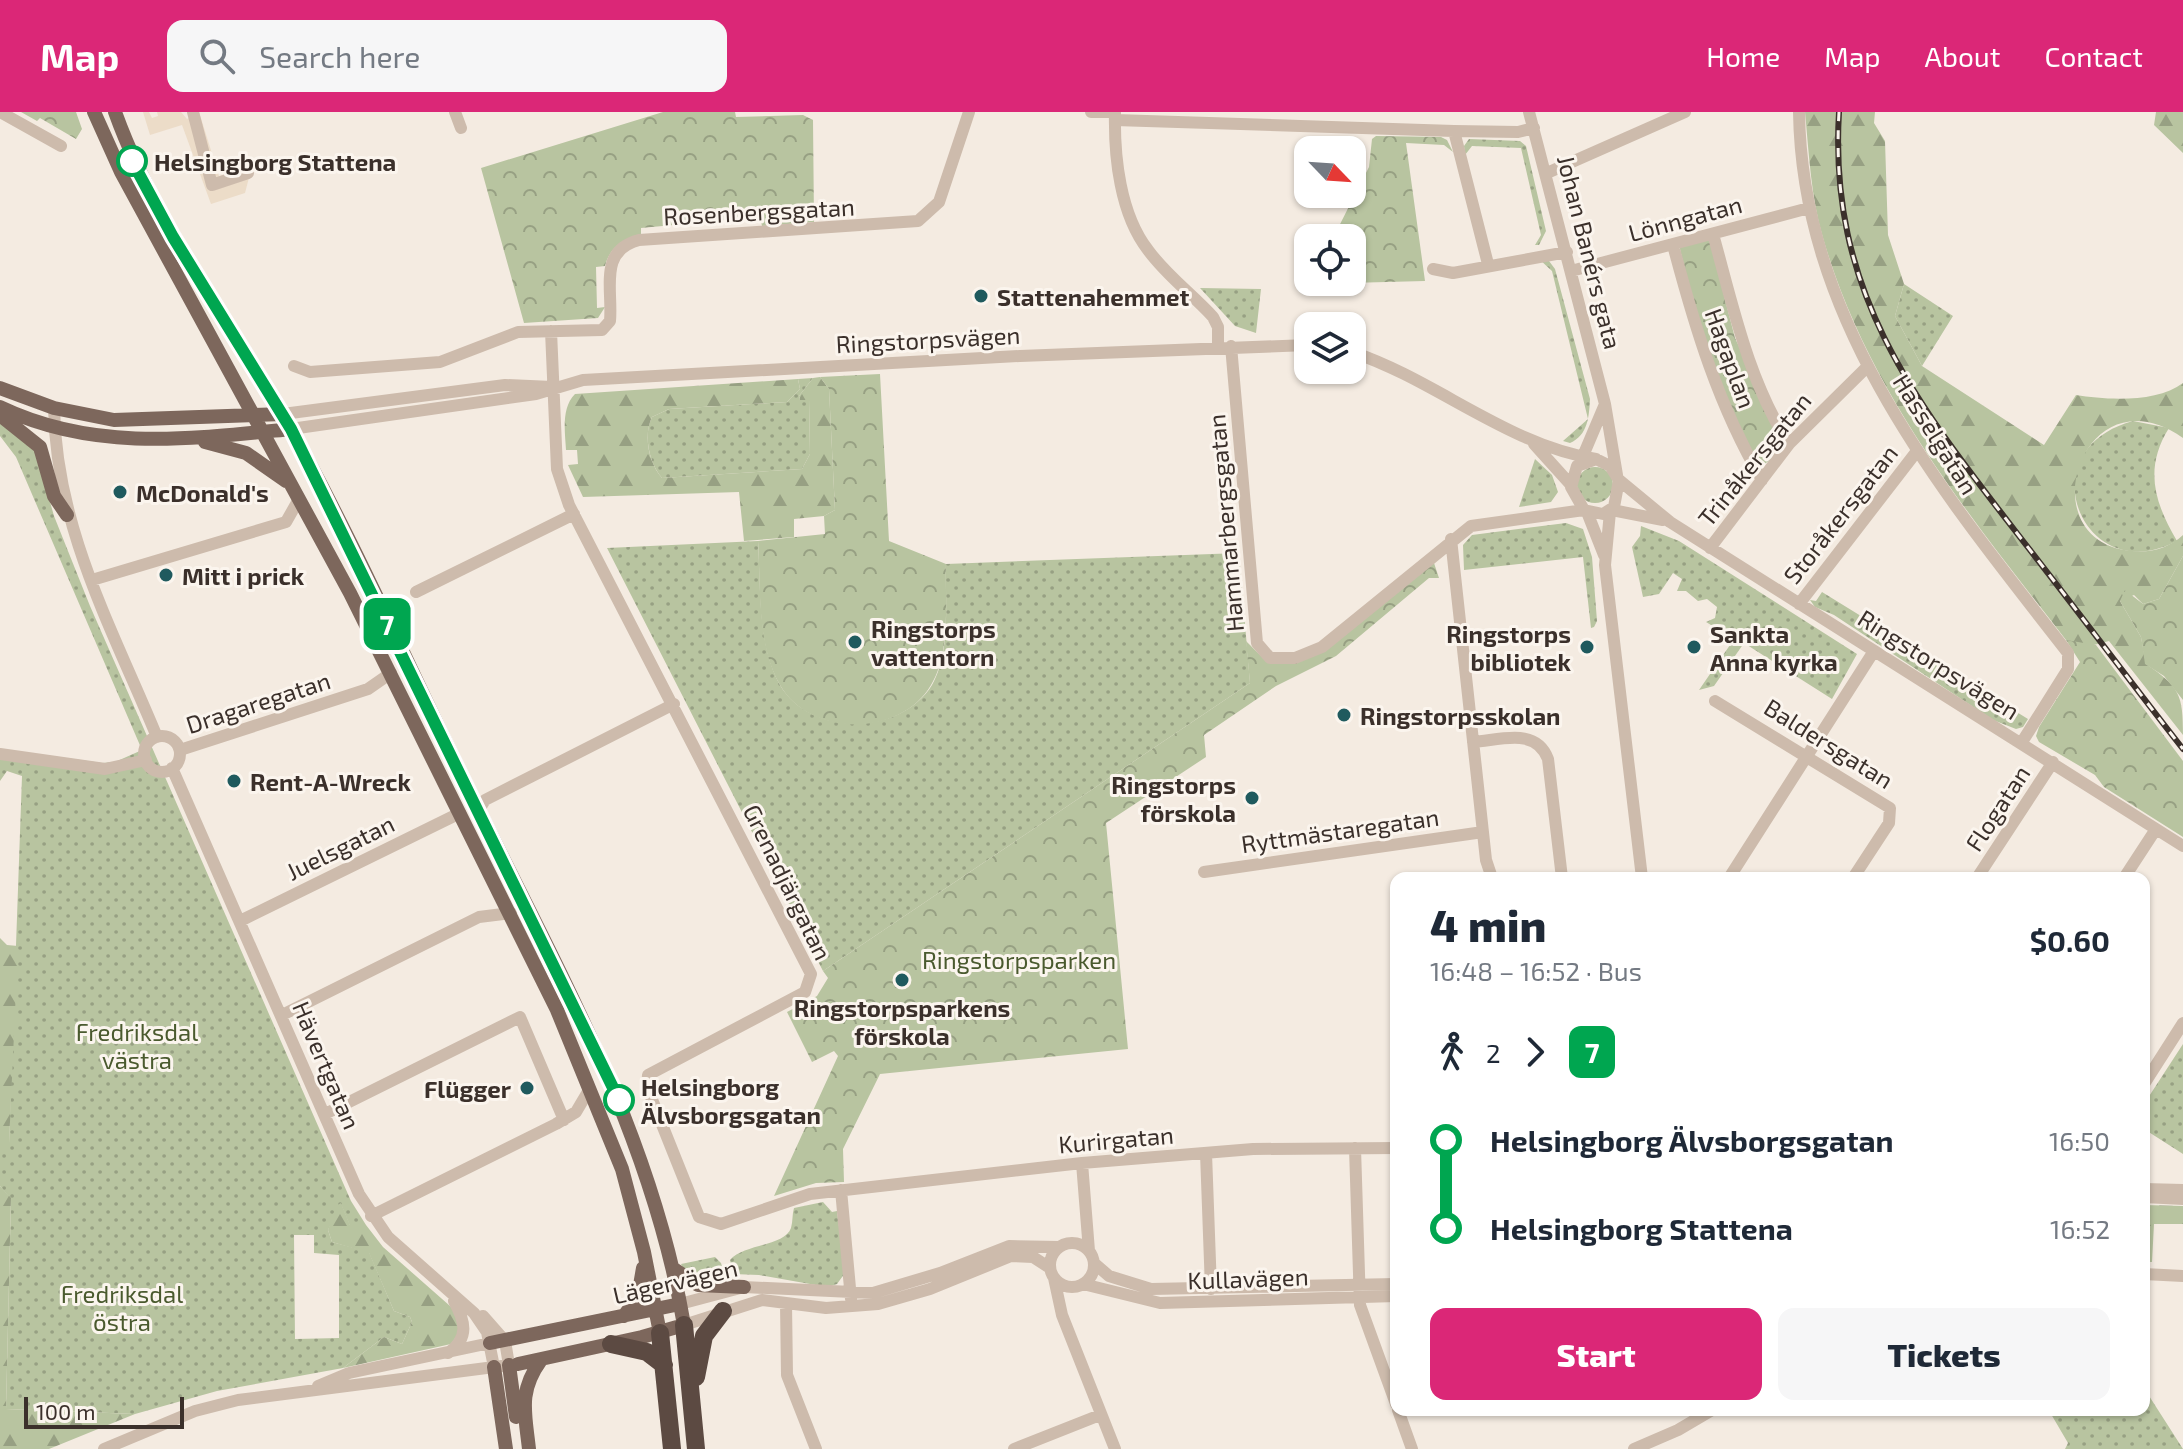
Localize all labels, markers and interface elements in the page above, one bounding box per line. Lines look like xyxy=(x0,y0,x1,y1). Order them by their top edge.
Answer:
search box xyxy=(167,20,727,92)
text: Map xyxy=(40,33,119,79)
icon: search xyxy=(195,34,239,78)
text: Search here xyxy=(259,38,420,74)
text: Home xyxy=(1706,39,1780,73)
text: Map xyxy=(1824,39,1881,73)
text: About xyxy=(1925,39,2000,73)
text: Contact xyxy=(2044,39,2143,73)
north arrow xyxy=(1294,136,1366,208)
map controls xyxy=(1294,136,1366,384)
marker: Helsingborg Stattena xyxy=(117,146,147,176)
place label: Helsingborg Stattena xyxy=(154,147,396,176)
street label: Johan Banérs gata xyxy=(1552,152,1628,352)
street label: Lönngatan xyxy=(1625,189,1745,247)
street label: Rosenbergsgatan xyxy=(662,192,856,230)
button: locate xyxy=(1294,224,1366,296)
place label: Stattenahemmet xyxy=(997,282,1190,311)
marker: Stattenahemmet xyxy=(972,287,990,305)
street label: Hagaplan xyxy=(1700,304,1762,412)
button: layers xyxy=(1294,312,1366,384)
street label: Ringstorpsvägen xyxy=(835,320,1021,358)
street label: Hasselgatan xyxy=(1888,369,1984,499)
street label: Trinåkersgatan xyxy=(1691,386,1817,532)
street label: Hammarbergsgatan xyxy=(1201,413,1249,633)
street label: Storåkersgatan xyxy=(1777,439,1903,589)
place label: McDonald's xyxy=(136,478,269,507)
marker: McDonald's xyxy=(111,483,129,501)
place label: Mitt i prick xyxy=(182,561,305,590)
marker: Mitt i prick xyxy=(157,566,175,584)
line badge: 7 xyxy=(361,598,413,650)
street label: Ringstorpsvägen xyxy=(1853,603,2025,725)
text: 7 xyxy=(380,607,394,641)
place label: Ringstorps vattentorn xyxy=(871,614,996,671)
place label: Ringstorps bibliotek xyxy=(1446,619,1572,676)
place label: Sankta Anna kyrka xyxy=(1710,619,1838,676)
marker: Ringstorps vattentorn xyxy=(846,633,864,651)
marker: Ringstorps bibliotek xyxy=(1578,638,1596,656)
marker: Sankta Anna kyrka xyxy=(1685,638,1703,656)
street label: Dragaregatan xyxy=(182,665,334,739)
street label: Baldersgatan xyxy=(1759,692,1899,794)
place label: Ringstorpsskolan xyxy=(1360,701,1561,730)
marker: Ringstorpsskolan xyxy=(1335,706,1353,724)
street label: Flogatan xyxy=(1959,760,2035,856)
place label: Rent-A-Wreck xyxy=(250,767,412,796)
place label: Ringstorps förskola xyxy=(1111,770,1236,827)
marker: Rent-A-Wreck xyxy=(225,772,243,790)
marker: Ringstorps förskola xyxy=(1243,789,1261,807)
street label: Grenadjärgatan xyxy=(738,799,838,965)
street label: Ryttmästaregatan xyxy=(1239,802,1441,858)
street label: Juelsgatan xyxy=(281,808,399,886)
text: 4 min xyxy=(1430,898,1547,951)
text: $0.60 xyxy=(2030,922,2110,958)
park label: Ringstorpsparken xyxy=(922,945,1116,974)
text: 16:48 – 16:52 · Bus xyxy=(1430,955,1642,986)
marker: Ringstorpsparkens förskola xyxy=(893,971,911,989)
place label: Ringstorpsparkens förskola xyxy=(794,993,1010,1050)
street label: Hävertgatan xyxy=(287,997,367,1133)
park label: Fredriksdal västra xyxy=(76,1017,198,1074)
icon: walk xyxy=(1430,1030,1474,1074)
icon: forward xyxy=(1513,1030,1557,1074)
text: 7 xyxy=(1585,1035,1599,1069)
text: 2 xyxy=(1486,1037,1501,1068)
place label: Helsingborg Älvsborgsgatan xyxy=(641,1072,821,1129)
place label: Flügger xyxy=(424,1074,512,1103)
marker: Flügger xyxy=(518,1079,536,1097)
marker: Helsingborg Älvsborgsgatan xyxy=(604,1085,634,1115)
street label: Kurirgatan xyxy=(1057,1120,1175,1158)
text: Helsingborg Älvsborgsgatan xyxy=(1490,1122,1894,1158)
text: 16:50 xyxy=(2049,1125,2110,1156)
text: Helsingborg Stattena xyxy=(1490,1210,1793,1246)
text: 16:52 xyxy=(2050,1213,2110,1244)
street label: Lägervägen xyxy=(610,1253,740,1309)
street label: Kullavägen xyxy=(1187,1261,1309,1295)
park label: Fredriksdal östra xyxy=(61,1279,183,1336)
button: Start xyxy=(1430,1308,1762,1400)
button: Tickets xyxy=(1778,1308,2110,1400)
scale bar xyxy=(24,1393,184,1429)
text: 100 m xyxy=(36,1398,95,1424)

